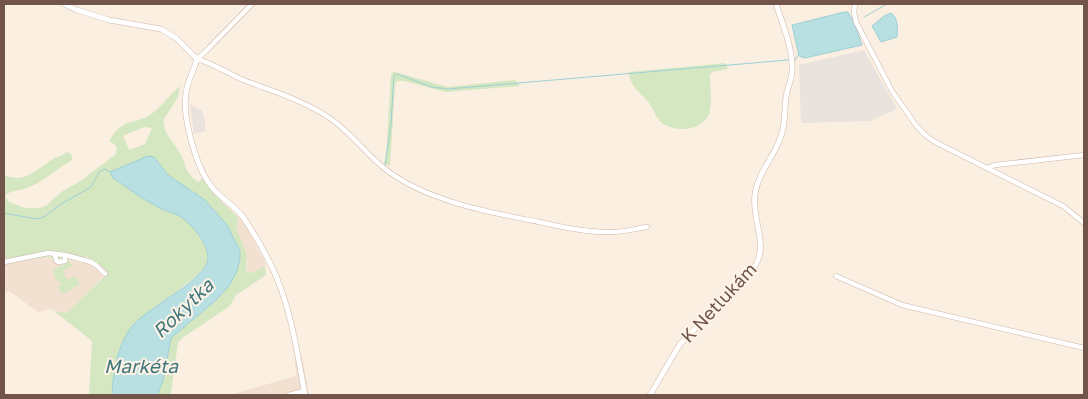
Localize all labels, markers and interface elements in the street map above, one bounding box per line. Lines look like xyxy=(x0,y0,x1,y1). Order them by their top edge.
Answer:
street label: K Netlukám xyxy=(676,258,761,347)
water label: Rokytka xyxy=(148,272,219,342)
water label: Markéta xyxy=(104,354,179,377)

